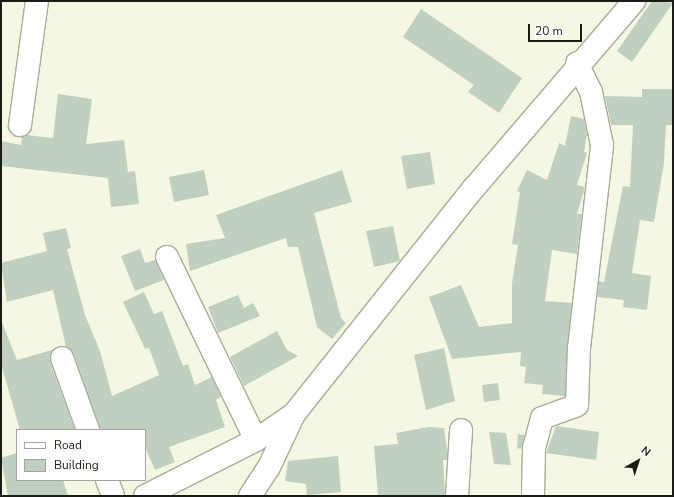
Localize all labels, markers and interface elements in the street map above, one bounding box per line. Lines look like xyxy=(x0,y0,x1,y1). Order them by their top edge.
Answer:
scale bar xyxy=(530,16,584,42)
text: 20 m xyxy=(535,23,563,39)
legend xyxy=(16,429,146,481)
text: Road xyxy=(54,437,82,453)
north arrow xyxy=(618,441,658,481)
text: N xyxy=(638,443,654,460)
text: Building xyxy=(54,457,99,473)

